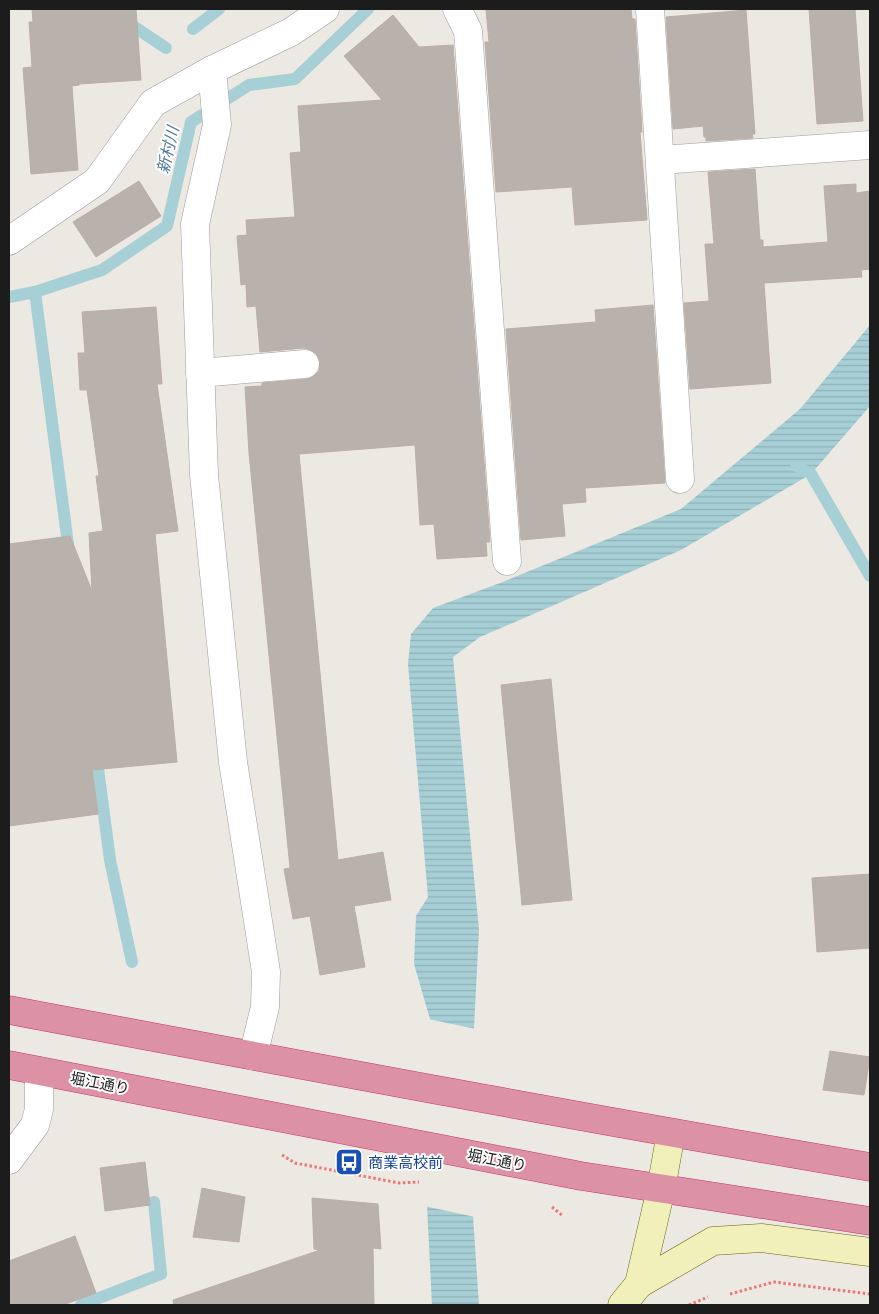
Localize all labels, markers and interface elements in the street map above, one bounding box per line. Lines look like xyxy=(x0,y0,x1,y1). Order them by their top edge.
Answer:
water label: 新村川 xyxy=(152,122,184,176)
street label: 堀江通り xyxy=(69,1068,131,1098)
street label: 堀江通り xyxy=(466,1145,528,1175)
bus stop icon: 商業高校前 xyxy=(334,1147,364,1177)
place label: 商業高校前 xyxy=(368,1153,443,1172)

